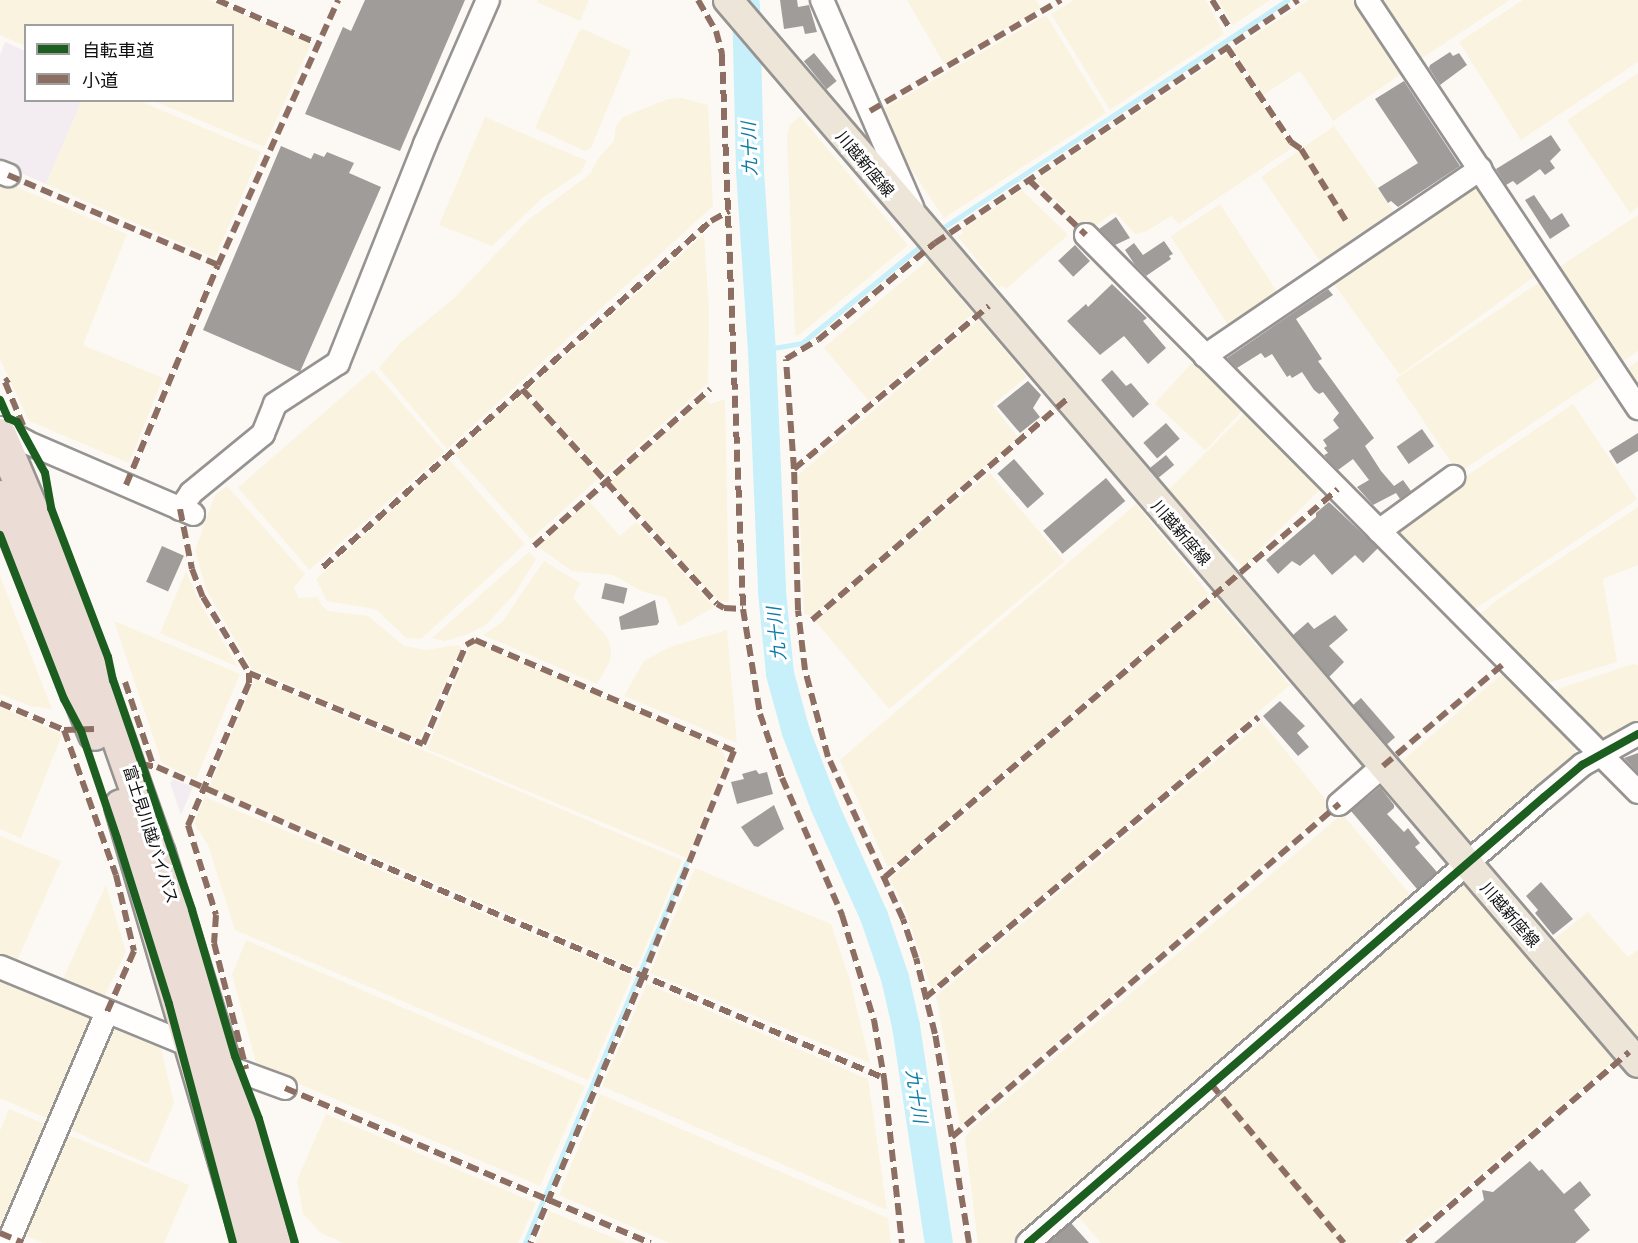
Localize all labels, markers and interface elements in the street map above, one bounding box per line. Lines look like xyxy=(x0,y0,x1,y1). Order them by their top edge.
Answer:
legend xyxy=(24,24,234,102)
text: 自転車道 xyxy=(82,36,154,63)
text: 小道 xyxy=(82,66,118,93)
water label: 九十川 xyxy=(737,122,761,176)
street label: 川越新座線 xyxy=(833,126,899,200)
street label: 川越新座線 xyxy=(1149,496,1215,568)
water label: 九十川 xyxy=(762,606,790,662)
street label: 富士見川越バイパス xyxy=(121,763,183,905)
street label: 川越新座線 xyxy=(1478,878,1544,950)
water label: 九十川 xyxy=(902,1068,932,1124)

